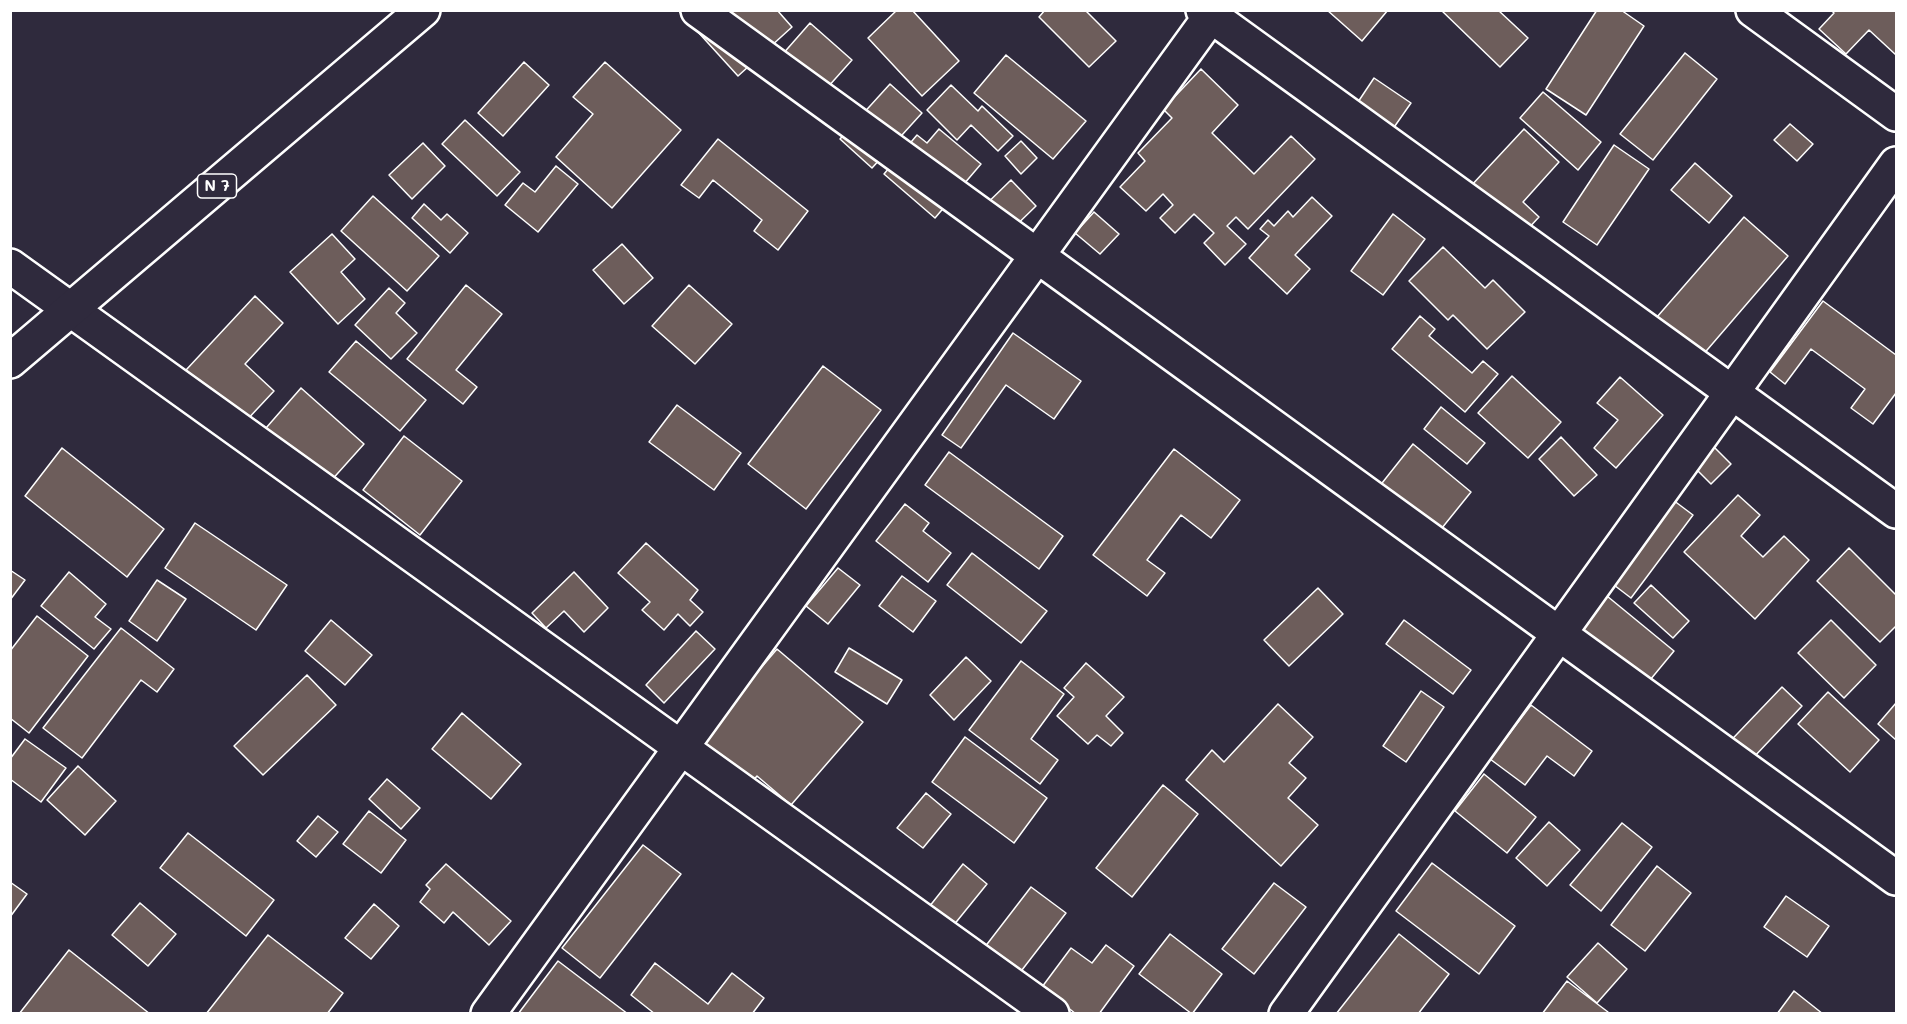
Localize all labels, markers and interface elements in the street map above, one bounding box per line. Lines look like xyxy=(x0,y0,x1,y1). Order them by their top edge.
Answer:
road number: N 7 xyxy=(198,174,236,198)

